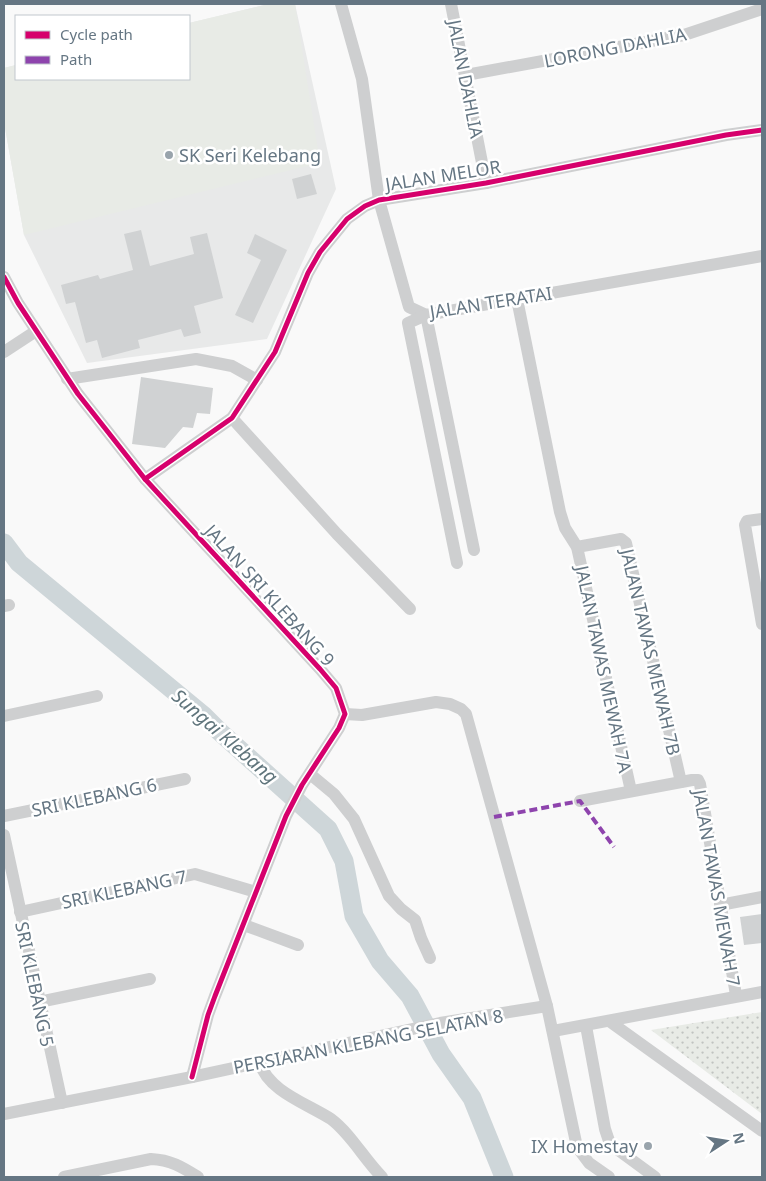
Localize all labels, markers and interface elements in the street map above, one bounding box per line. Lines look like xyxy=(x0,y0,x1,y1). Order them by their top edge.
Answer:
legend xyxy=(15,15,190,80)
street label: JALAN DAHLIA xyxy=(442,16,489,141)
street label: LORONG DAHLIA xyxy=(542,21,689,73)
text: Cycle path xyxy=(60,24,133,44)
text: Path xyxy=(60,49,92,69)
place label: SK Seri Kelebang xyxy=(179,143,321,167)
marker: SK Seri Kelebang xyxy=(163,149,175,161)
street label: JALAN MELOR xyxy=(382,154,502,196)
street label: JALAN TERATAI xyxy=(426,280,554,324)
street label: JALAN SRI KLEBANG 9 xyxy=(198,517,340,671)
street label: JALAN TAWAS MEWAH 7B xyxy=(615,544,686,758)
street label: JALAN TAWAS MEWAH 7A xyxy=(570,561,638,775)
water label: Sungai Klebang xyxy=(167,683,283,789)
street label: SRI KLEBANG 6 xyxy=(29,772,159,822)
street label: JALAN TAWAS MEWAH 7 xyxy=(688,786,746,988)
street label: SRI KLEBANG 7 xyxy=(59,864,189,914)
street label: SRI KLEBANG 5 xyxy=(10,919,60,1049)
street label: PERSIARAN KLEBANG SELATAN 8 xyxy=(231,1003,505,1079)
north arrow xyxy=(701,1116,751,1166)
text: N xyxy=(729,1131,750,1146)
place label: IX Homestay xyxy=(531,1134,639,1158)
marker: IX Homestay xyxy=(642,1140,654,1152)

